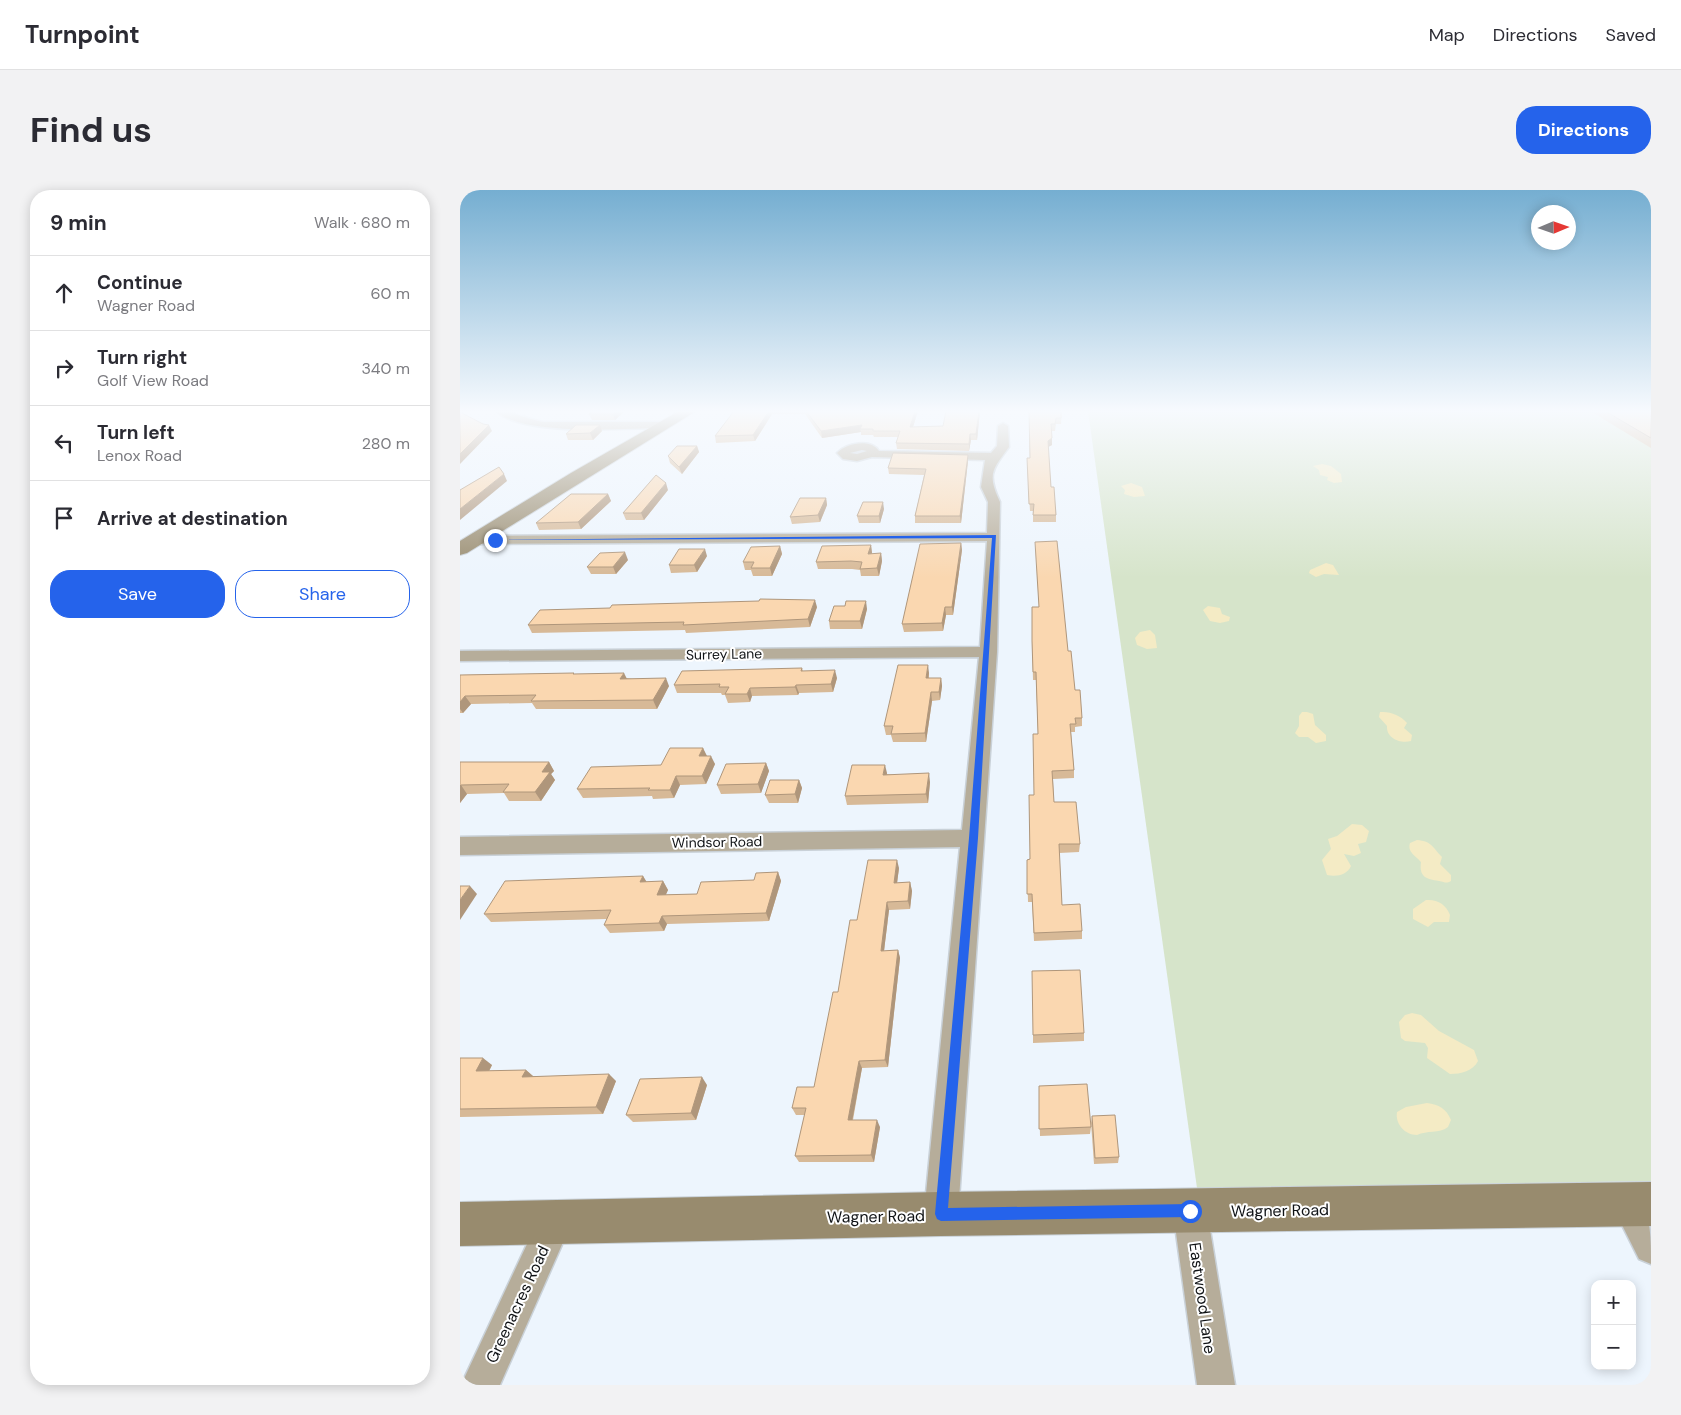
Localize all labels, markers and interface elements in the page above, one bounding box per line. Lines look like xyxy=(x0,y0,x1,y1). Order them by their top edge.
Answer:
text: Turnpoint xyxy=(25,19,140,50)
text: Map xyxy=(1429,23,1465,47)
text: Directions xyxy=(1493,23,1578,47)
text: Saved xyxy=(1606,23,1656,47)
button: Directions xyxy=(1516,106,1651,154)
text: Find us xyxy=(30,107,152,153)
north arrow xyxy=(1531,205,1576,250)
text: 9 min xyxy=(50,209,107,237)
text: Walk · 680 m xyxy=(314,212,410,233)
text: Continue xyxy=(97,270,183,295)
icon: ahead xyxy=(50,279,78,307)
text: 60 m xyxy=(370,283,410,304)
text: Wagner Road xyxy=(97,295,195,316)
text: Turn right xyxy=(97,345,187,370)
icon: right xyxy=(50,354,78,382)
text: 340 m xyxy=(361,358,410,379)
text: Golf View Road xyxy=(97,370,209,391)
text: Turn left xyxy=(97,420,175,445)
icon: left xyxy=(50,429,78,457)
text: 280 m xyxy=(362,433,410,454)
text: Lenox Road xyxy=(97,445,182,466)
icon: arrive xyxy=(50,504,78,532)
text: Arrive at destination xyxy=(97,506,288,531)
route end xyxy=(484,529,507,552)
button: Save xyxy=(50,570,225,618)
button: Share xyxy=(235,570,410,618)
street label: Surrey Lane xyxy=(686,644,762,664)
street label: Windsor Road xyxy=(672,832,762,852)
street label: Wagner Road xyxy=(1231,1199,1329,1222)
route start xyxy=(1179,1200,1202,1223)
street label: Wagner Road xyxy=(827,1205,925,1228)
street label: Eastwood Lane xyxy=(1184,1241,1221,1355)
street label: Greenacres Road xyxy=(481,1242,554,1366)
map controls xyxy=(1591,1280,1636,1370)
button: + xyxy=(1591,1280,1636,1325)
button: − xyxy=(1591,1325,1636,1370)

